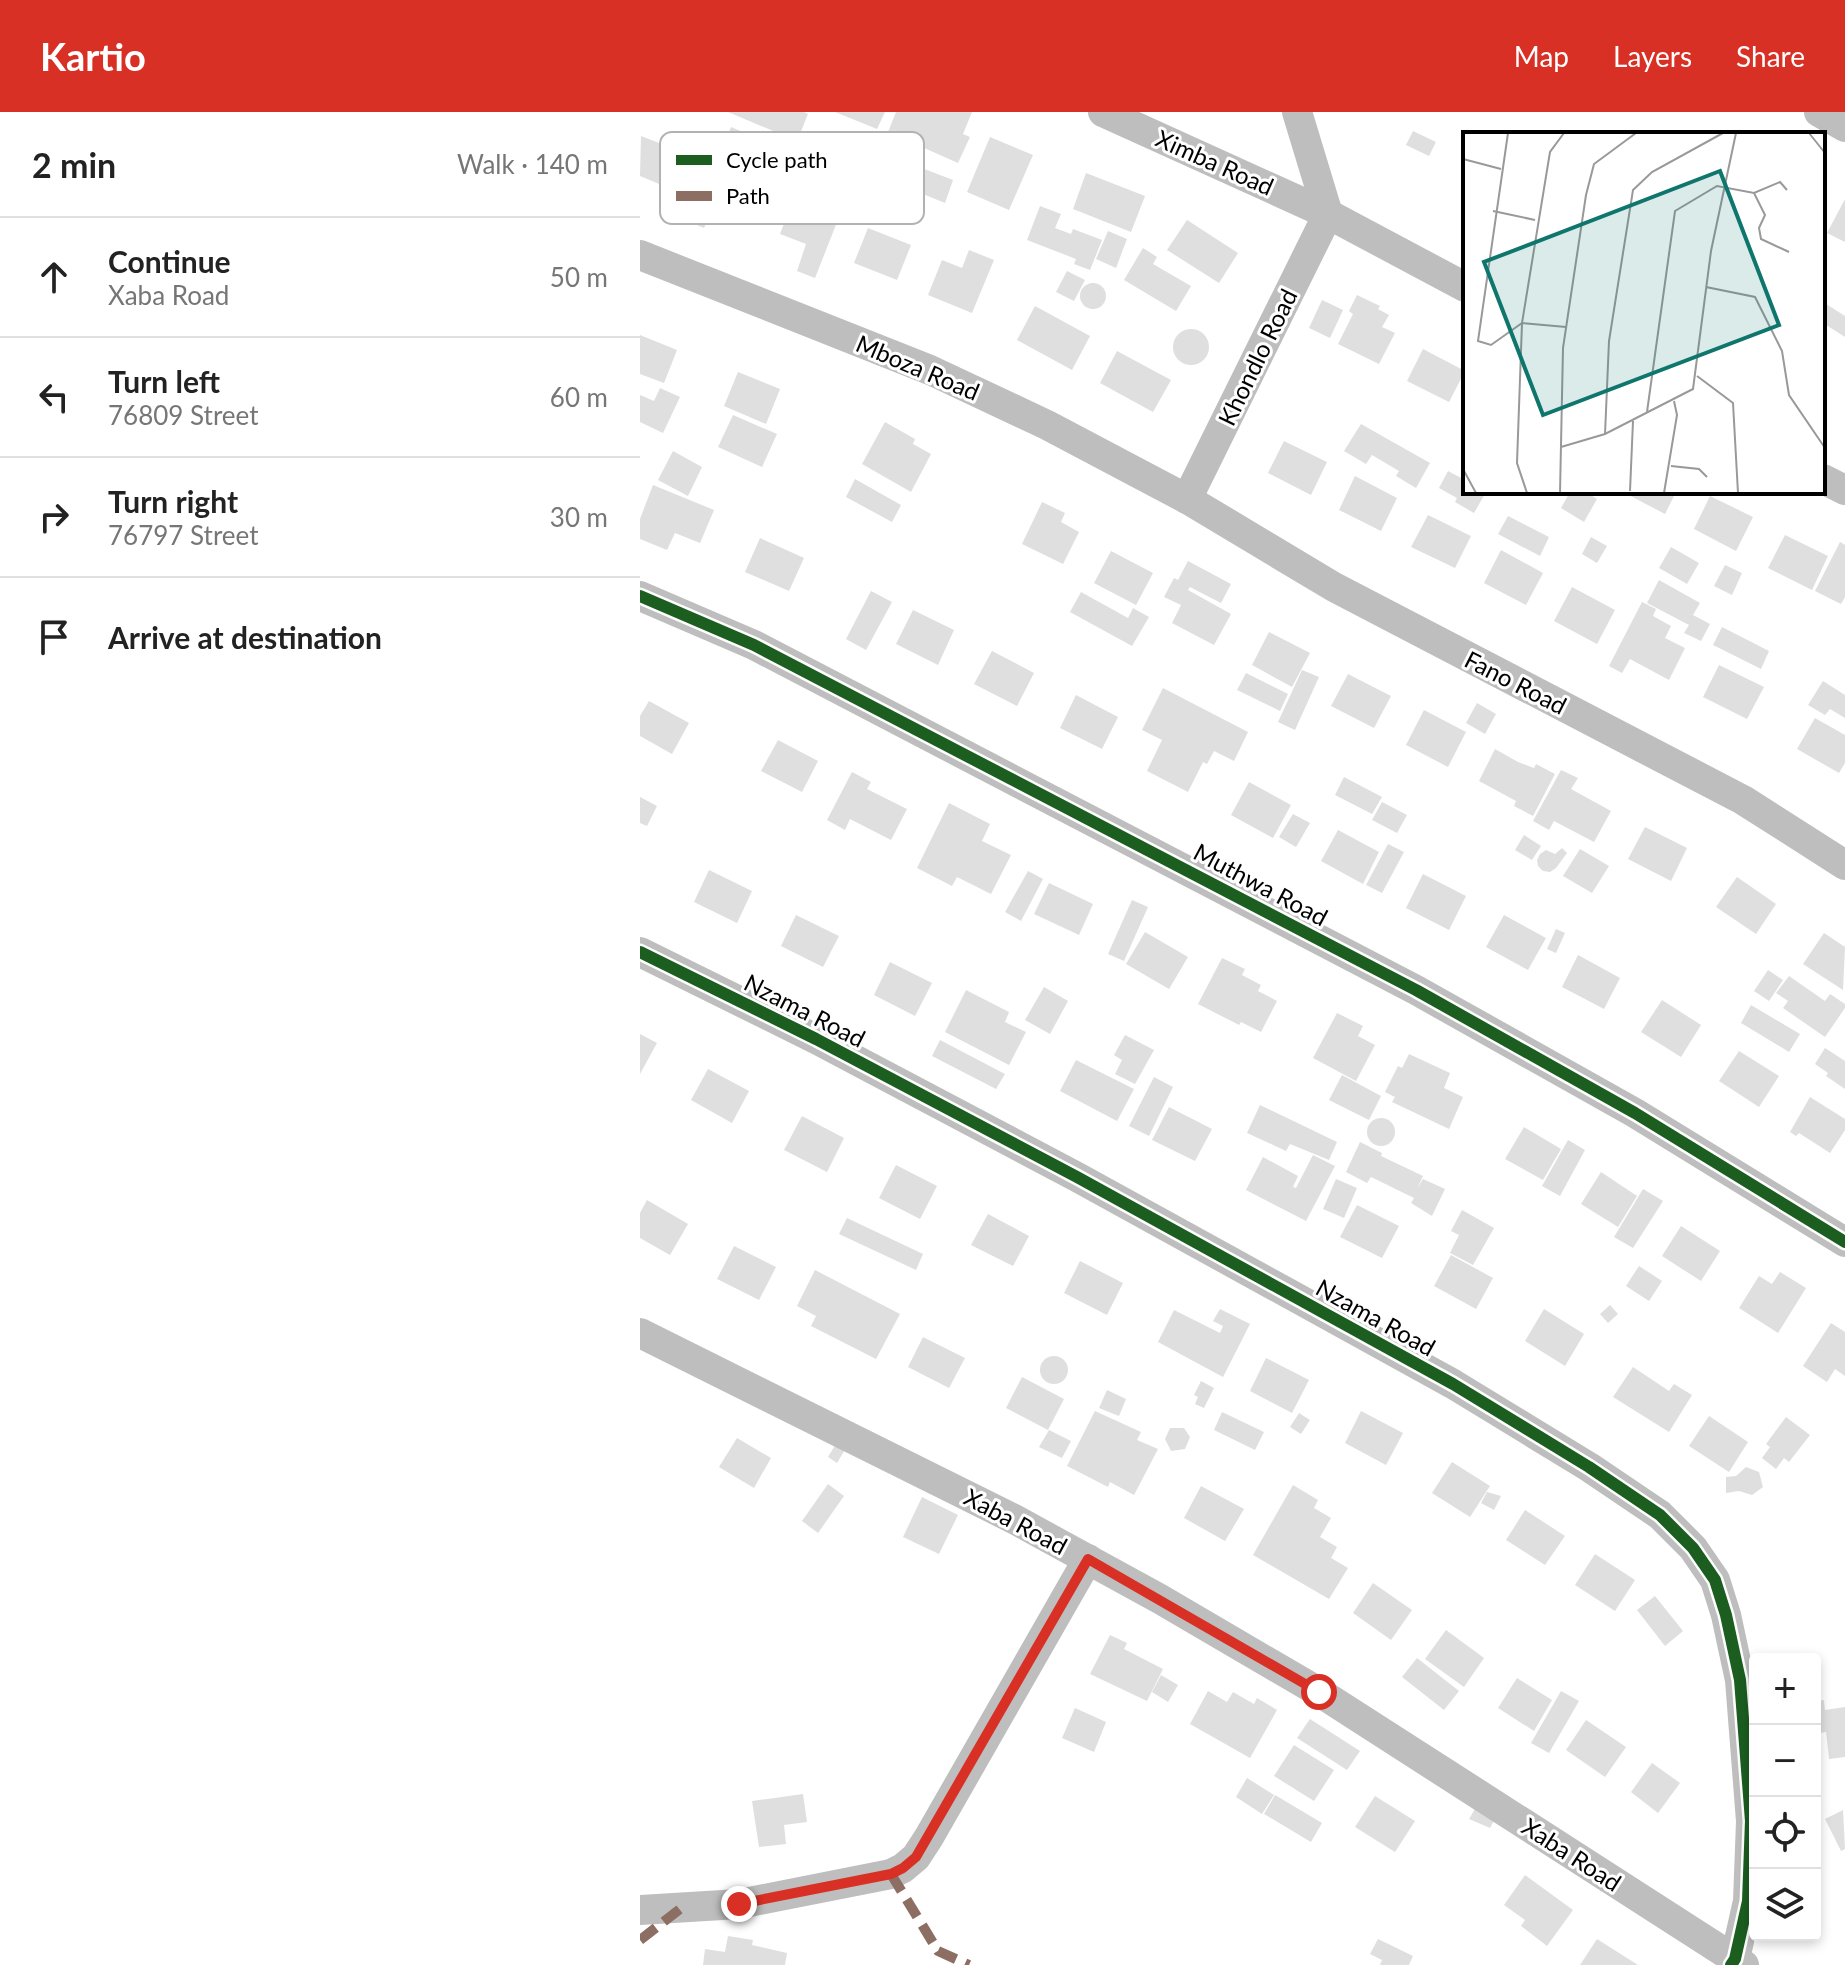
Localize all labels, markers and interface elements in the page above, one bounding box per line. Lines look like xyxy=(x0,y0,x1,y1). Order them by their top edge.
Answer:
text: Kartio xyxy=(40,33,146,79)
text: Map xyxy=(1514,39,1569,73)
text: Layers xyxy=(1613,39,1692,73)
text: Share xyxy=(1736,39,1805,73)
street label: Ximba Road xyxy=(1152,123,1278,201)
legend xyxy=(660,132,924,224)
inset map xyxy=(1463,132,1825,494)
text: 2 min xyxy=(32,144,116,185)
text: Cycle path xyxy=(726,146,828,173)
text: Walk · 140 m xyxy=(457,148,608,180)
text: Path xyxy=(726,182,770,209)
text: Continue xyxy=(108,243,231,279)
icon: ahead xyxy=(32,255,76,299)
text: 50 m xyxy=(550,261,608,293)
text: Xaba Road xyxy=(108,279,229,311)
street label: Khondlo Road xyxy=(1211,284,1303,430)
street label: Mboza Road xyxy=(852,328,984,406)
text: Turn left xyxy=(108,363,220,399)
icon: left xyxy=(32,375,76,419)
text: 60 m xyxy=(550,381,608,413)
text: 76809 Street xyxy=(108,399,259,431)
text: Turn right xyxy=(108,483,238,519)
icon: right xyxy=(32,495,76,539)
text: 30 m xyxy=(550,501,608,533)
text: 76797 Street xyxy=(108,519,259,551)
icon: arrive xyxy=(32,615,76,659)
text: Arrive at destination xyxy=(108,619,382,655)
street label: Fano Road xyxy=(1460,644,1572,720)
street label: Muthwa Road xyxy=(1189,837,1333,931)
street label: Nzama Road xyxy=(740,967,870,1053)
street label: Nzama Road xyxy=(1311,1272,1441,1362)
street label: Xaba Road xyxy=(960,1482,1072,1560)
map controls xyxy=(1749,1653,1821,1941)
button: + xyxy=(1749,1653,1821,1725)
route start xyxy=(1301,1674,1337,1710)
button: − xyxy=(1749,1725,1821,1797)
button: locate xyxy=(1749,1797,1821,1869)
street label: Xaba Road xyxy=(1517,1811,1627,1897)
button: layers xyxy=(1749,1869,1821,1941)
route end xyxy=(721,1886,757,1922)

